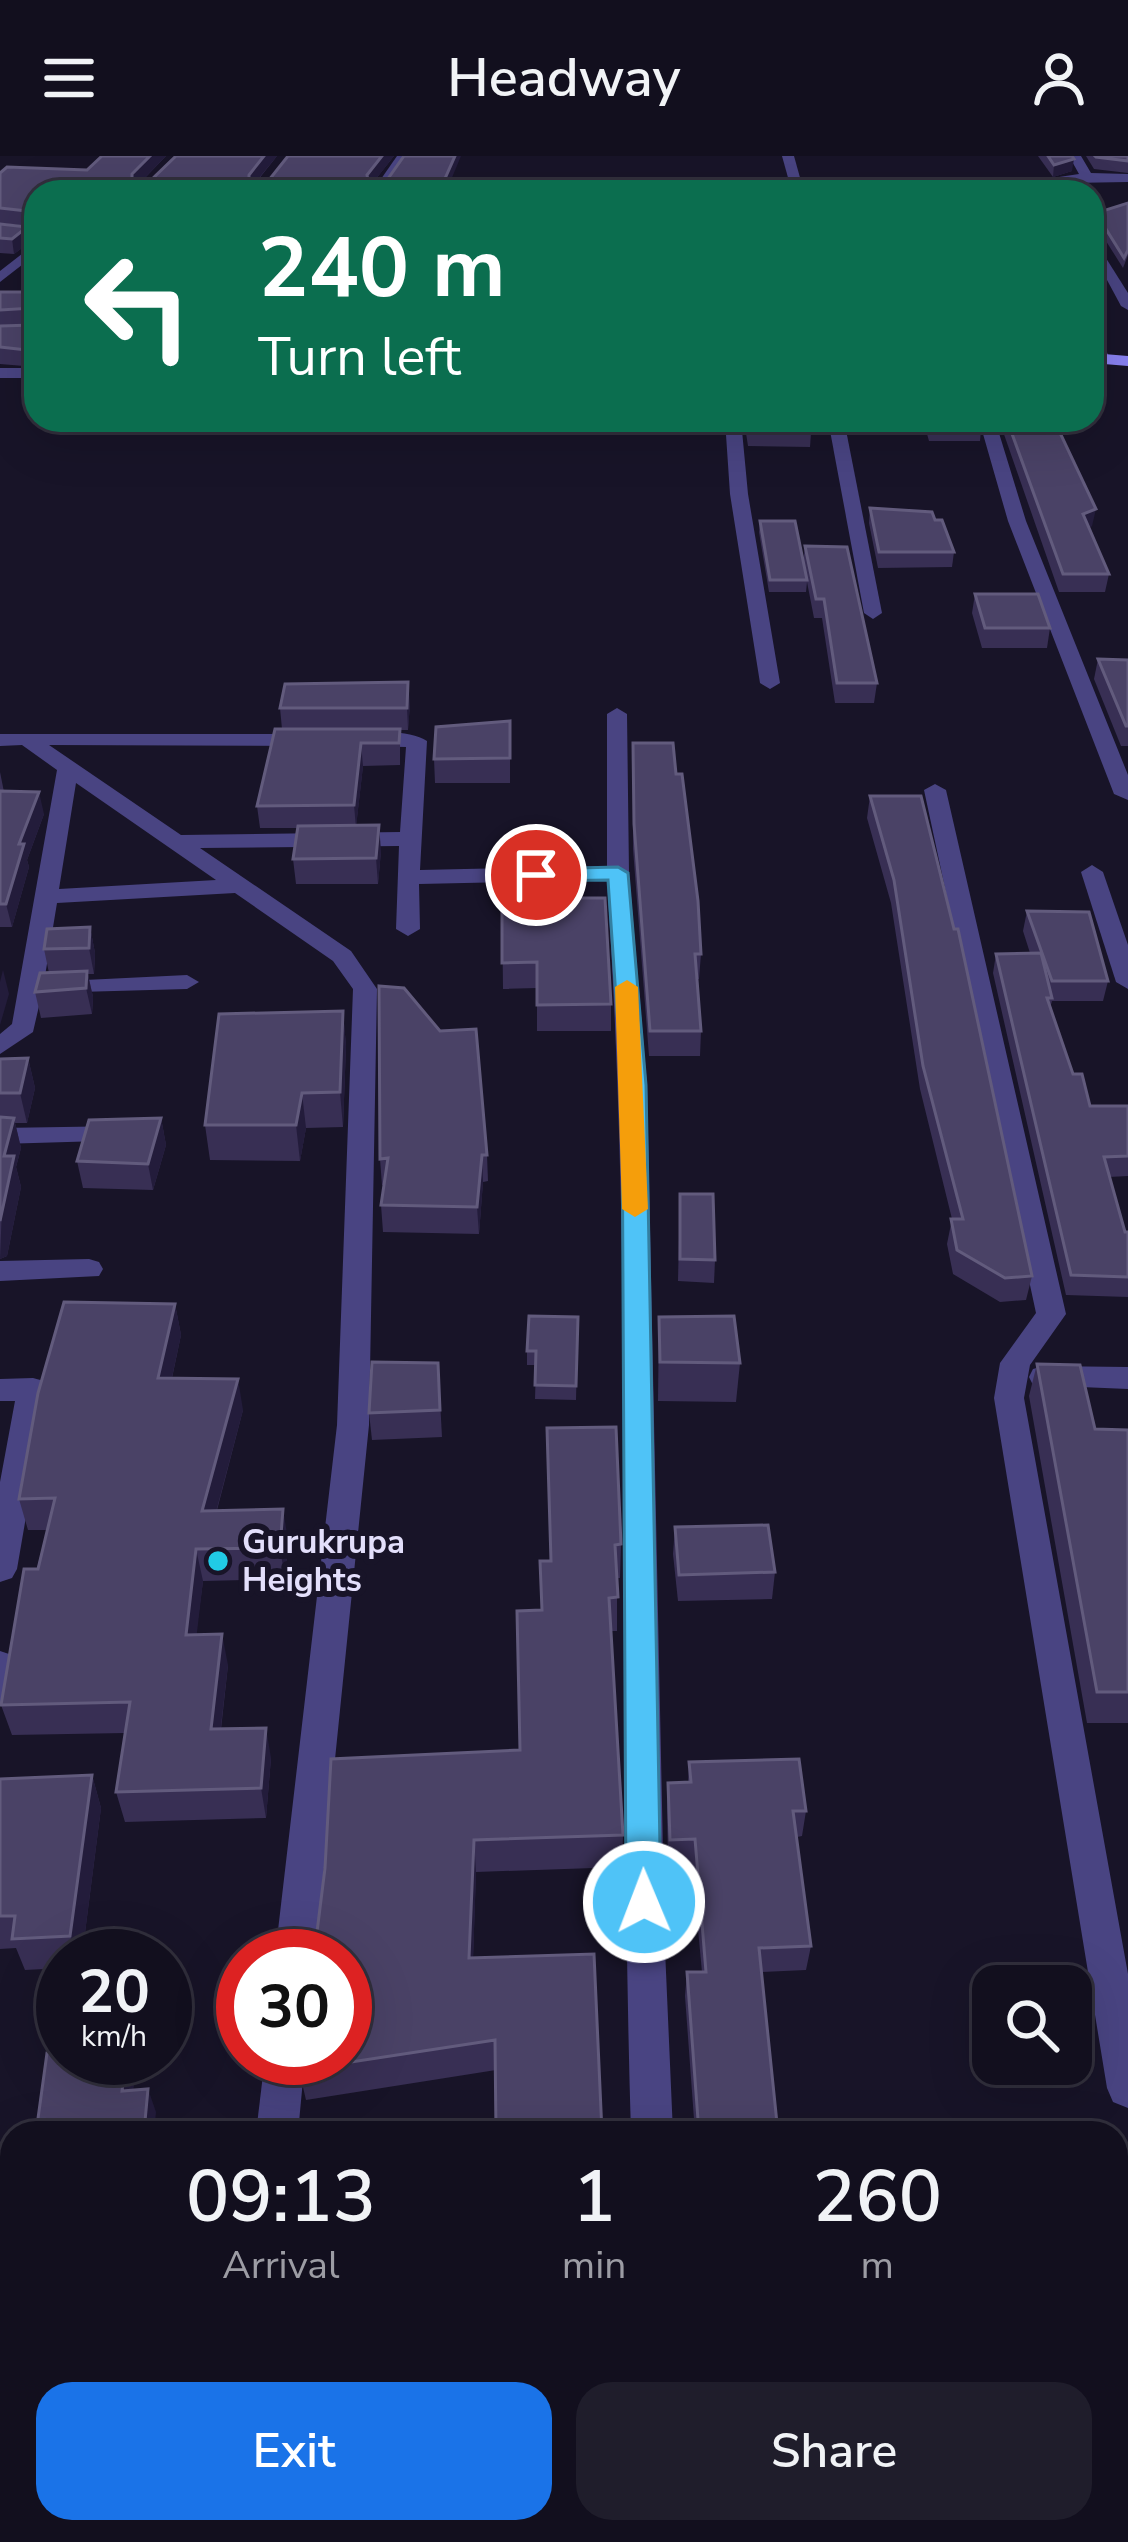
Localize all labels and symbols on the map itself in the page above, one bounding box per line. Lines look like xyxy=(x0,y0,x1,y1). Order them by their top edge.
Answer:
pin xyxy=(485,824,587,926)
place label: Gurukrupa Heights xyxy=(242,1520,405,1603)
marker: Gurukrupa Heights xyxy=(205,1548,231,1574)
position arrow xyxy=(581,1839,707,1965)
speed limit sign: 30 xyxy=(216,1929,372,2085)

